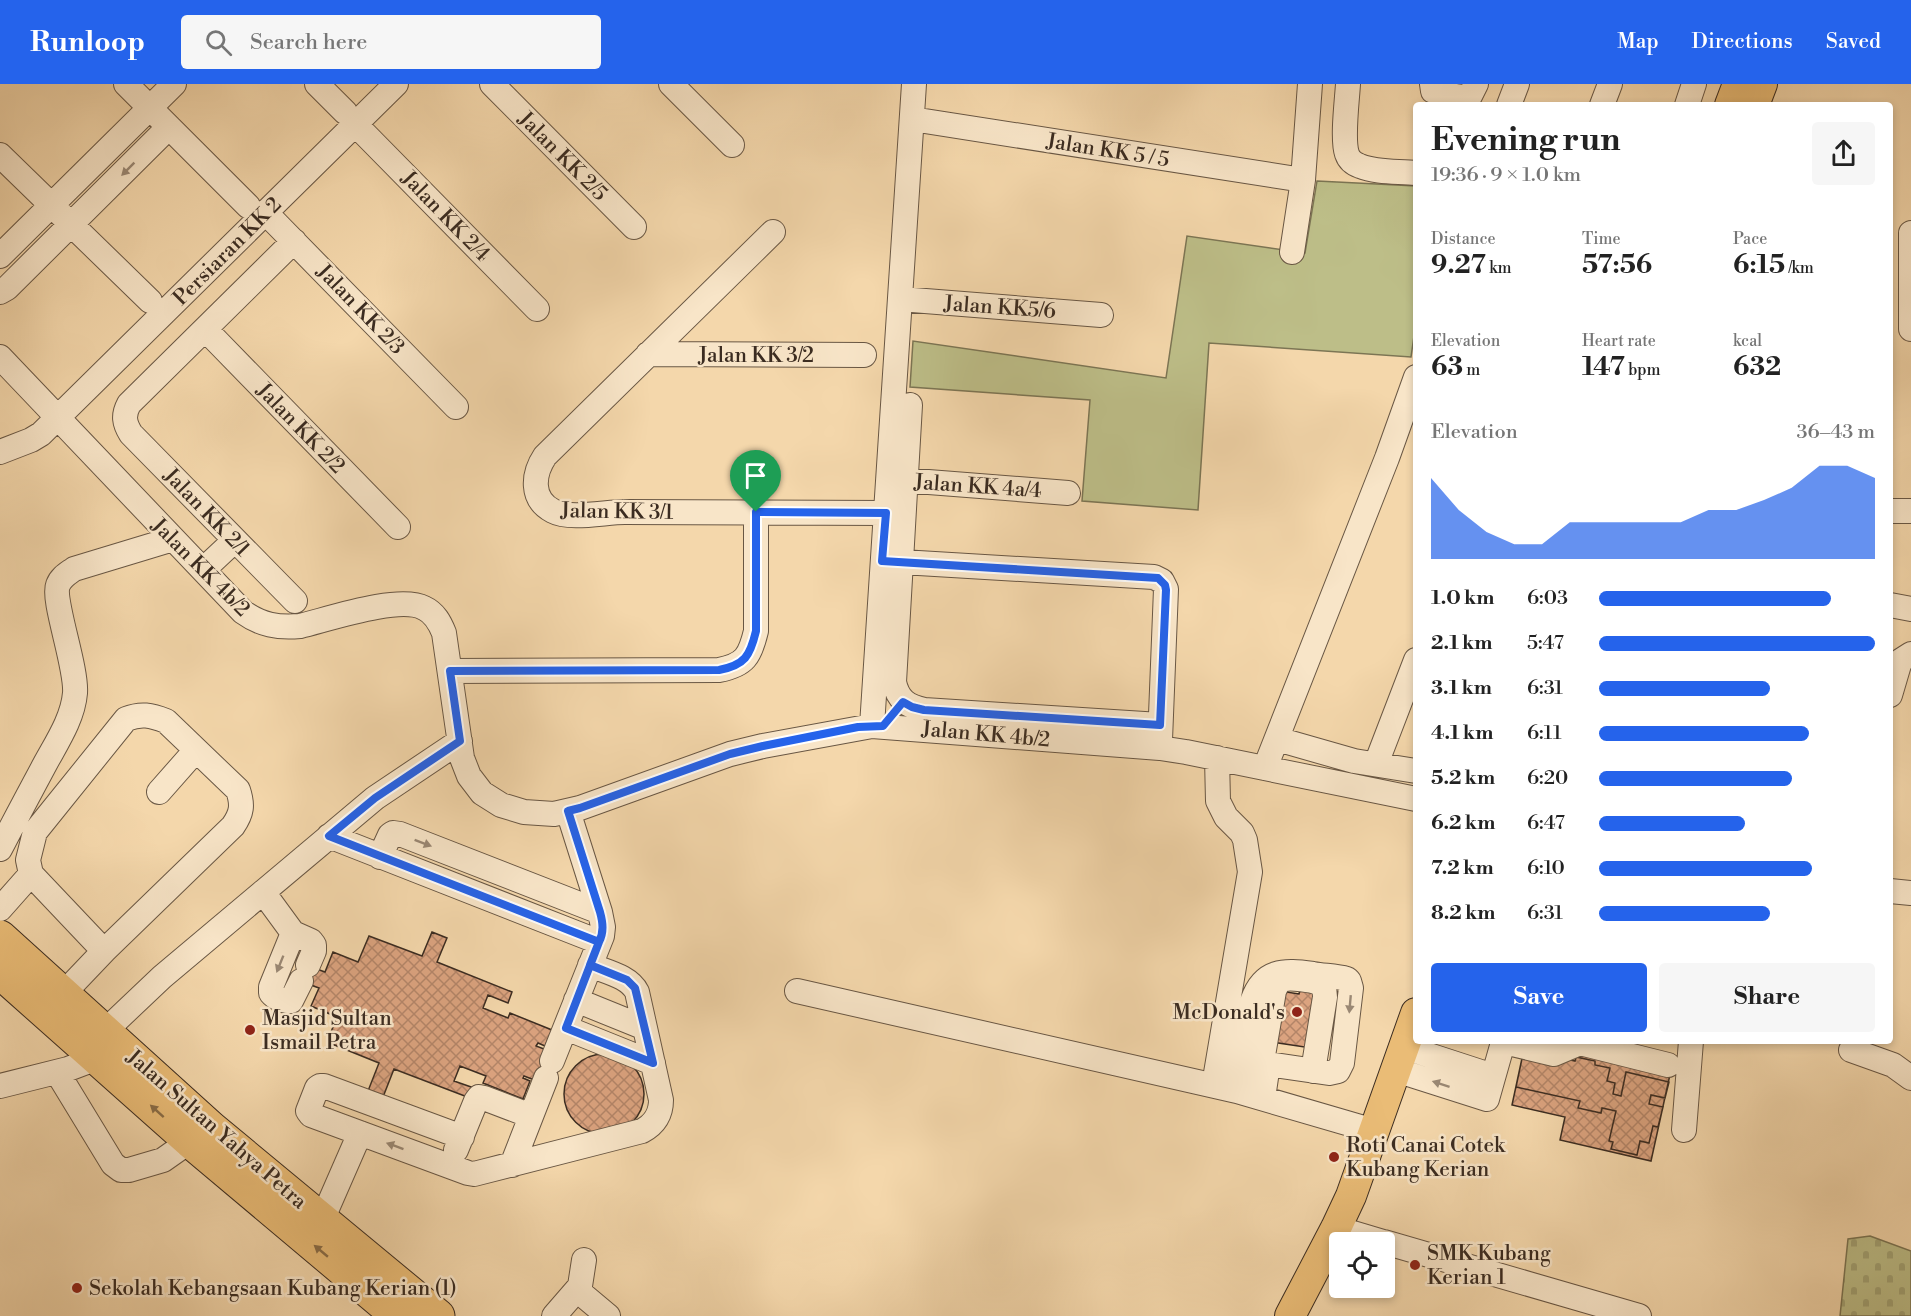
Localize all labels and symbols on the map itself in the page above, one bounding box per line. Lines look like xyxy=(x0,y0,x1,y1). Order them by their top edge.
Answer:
street label: Jalan KK 2/5 xyxy=(511,106,612,207)
street label: Jalan KK 5 / 5 xyxy=(1044,128,1171,174)
one-way arrow xyxy=(121,161,135,175)
street label: Jalan KK 2/4 xyxy=(395,165,495,268)
street label: Persiaran KK 2 xyxy=(168,192,287,311)
street label: Jalan KK 2/3 xyxy=(310,258,410,360)
street label: Jalan KK5/6 xyxy=(942,291,1057,325)
street label: Jalan KK 3/2 xyxy=(697,343,814,369)
street label: Jalan KK 2/2 xyxy=(250,377,350,479)
pin xyxy=(730,450,781,512)
street label: Jalan KK 2/1 xyxy=(157,462,255,562)
street label: Jalan KK 4a/4 xyxy=(912,470,1043,504)
street label: Jalan KK 3/1 xyxy=(559,498,674,526)
street label: Jalan KK 4b/2 xyxy=(145,512,255,622)
street label: Jalan KK 4b/2 xyxy=(920,716,1051,754)
one-way arrow xyxy=(414,838,432,848)
one-way arrow xyxy=(275,955,284,973)
one-way arrow xyxy=(1345,994,1355,1013)
place label: McDonald's xyxy=(1173,1000,1285,1026)
marker: McDonald's xyxy=(1290,1005,1304,1019)
place label: Masjid Sultan Ismail Petra xyxy=(262,1006,392,1056)
marker: Masjid Sultan Ismail Petra xyxy=(243,1023,257,1037)
street label: Jalan Sultan Yahya Petra xyxy=(120,1044,312,1215)
one-way arrow xyxy=(1432,1079,1450,1088)
one-way arrow xyxy=(150,1105,165,1118)
place label: Roti Canai Cotek Kubang Kerian xyxy=(1346,1133,1506,1183)
one-way arrow xyxy=(386,1141,404,1151)
marker: Roti Canai Cotek Kubang Kerian xyxy=(1327,1150,1341,1164)
place label: SMK Kubang Kerian 1 xyxy=(1427,1241,1551,1291)
one-way arrow xyxy=(314,1245,329,1258)
marker: SMK Kubang Kerian 1 xyxy=(1408,1258,1422,1272)
place label: Sekolah Kebangsaan Kubang Kerian (1) xyxy=(89,1276,457,1302)
marker: Sekolah Kebangsaan Kubang Kerian (1) xyxy=(70,1281,84,1295)

